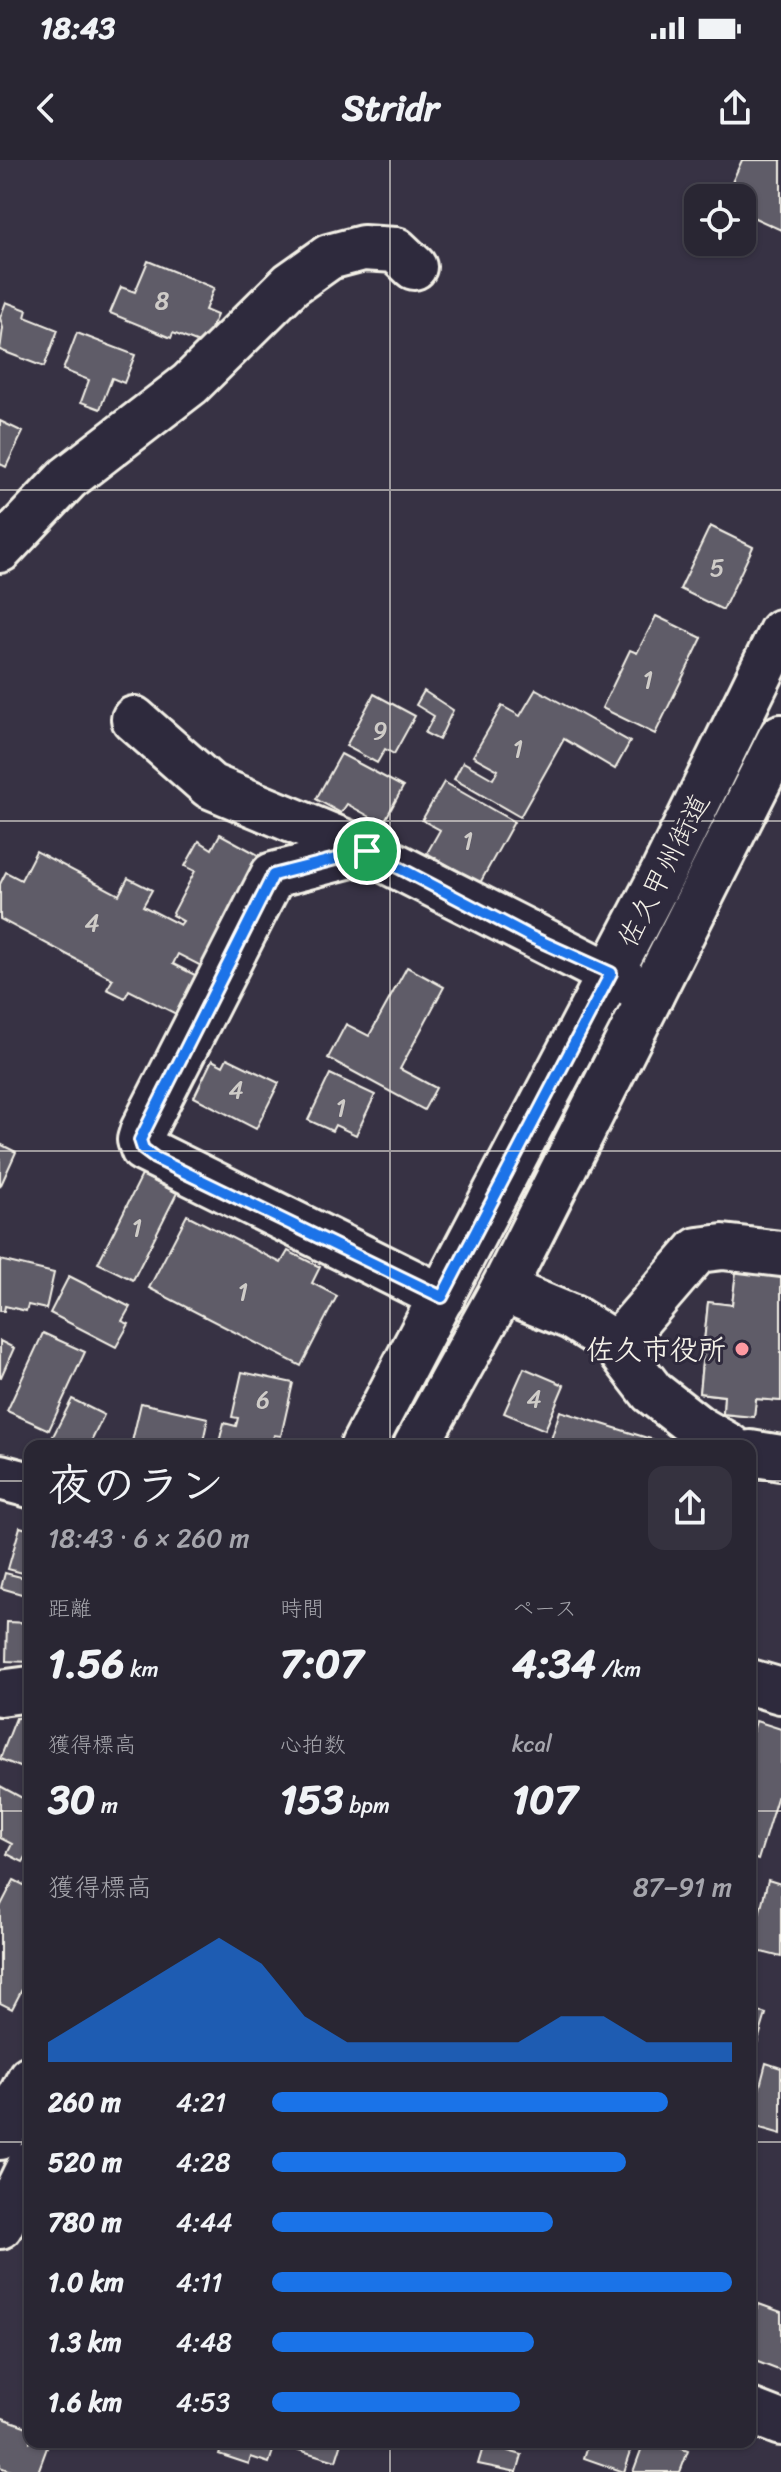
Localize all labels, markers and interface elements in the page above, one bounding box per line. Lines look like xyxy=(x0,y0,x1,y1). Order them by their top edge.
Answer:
text: 18:43 xyxy=(40,1,115,55)
text: Stridr xyxy=(342,76,439,140)
icon: back xyxy=(24,86,68,130)
icon: share xyxy=(713,86,757,130)
map controls xyxy=(684,184,756,256)
button: locate xyxy=(684,184,756,256)
house number: 8 xyxy=(155,280,169,322)
house number: 5 xyxy=(710,547,724,589)
house number: 1 xyxy=(643,659,653,701)
house number: 9 xyxy=(373,710,387,752)
house number: 1 xyxy=(513,728,523,770)
street label: 佐久甲州街道 xyxy=(603,784,723,956)
pin xyxy=(333,817,401,885)
house number: 1 xyxy=(463,820,473,862)
icon: arrive xyxy=(345,829,389,873)
house number: 4 xyxy=(85,902,100,944)
house number: 4 xyxy=(229,1069,244,1111)
house number: 1 xyxy=(336,1087,346,1129)
house number: 1 xyxy=(132,1207,142,1249)
house number: 1 xyxy=(238,1271,248,1313)
place label: 佐久市役所 xyxy=(586,1325,726,1374)
marker: 佐久市役所 xyxy=(733,1340,751,1358)
house number: 4 xyxy=(527,1378,542,1420)
house number: 6 xyxy=(256,1379,270,1421)
text: 夜のラン xyxy=(48,1446,224,1524)
button: share xyxy=(648,1466,732,1550)
text: 18:43 · 6 × 260 m xyxy=(48,1515,249,1561)
text: 距離 xyxy=(48,1589,92,1628)
text: 時間 xyxy=(280,1589,324,1628)
text: ペース xyxy=(512,1589,577,1628)
text: 1.56 xyxy=(48,1628,124,1699)
text: 7:07 xyxy=(280,1628,363,1699)
text: 4:34 xyxy=(512,1628,596,1699)
text: km xyxy=(124,1650,159,1689)
text: /km xyxy=(596,1650,641,1689)
text: 獲得標高 xyxy=(48,1725,136,1764)
text: 心拍数 xyxy=(280,1725,346,1764)
text: kcal xyxy=(512,1725,552,1764)
text: 30 xyxy=(48,1764,95,1835)
text: 153 xyxy=(280,1764,344,1835)
text: 107 xyxy=(512,1764,577,1835)
text: m xyxy=(95,1786,118,1825)
text: bpm xyxy=(344,1786,390,1825)
text: 獲得標高 xyxy=(48,1864,152,1910)
text: 87–91 m xyxy=(633,1864,732,1910)
text: 260 m xyxy=(48,2079,121,2125)
text: 4:21 xyxy=(176,2079,226,2125)
text: 520 m xyxy=(48,2139,122,2185)
text: 4:28 xyxy=(176,2139,231,2185)
text: 780 m xyxy=(48,2199,122,2245)
text: 4:44 xyxy=(176,2199,233,2245)
text: 1.0 km xyxy=(48,2259,124,2305)
text: 4:11 xyxy=(176,2259,222,2305)
text: 1.3 km xyxy=(48,2319,122,2365)
text: 4:48 xyxy=(176,2319,232,2365)
text: 1.6 km xyxy=(48,2379,122,2425)
text: 4:53 xyxy=(176,2379,230,2425)

